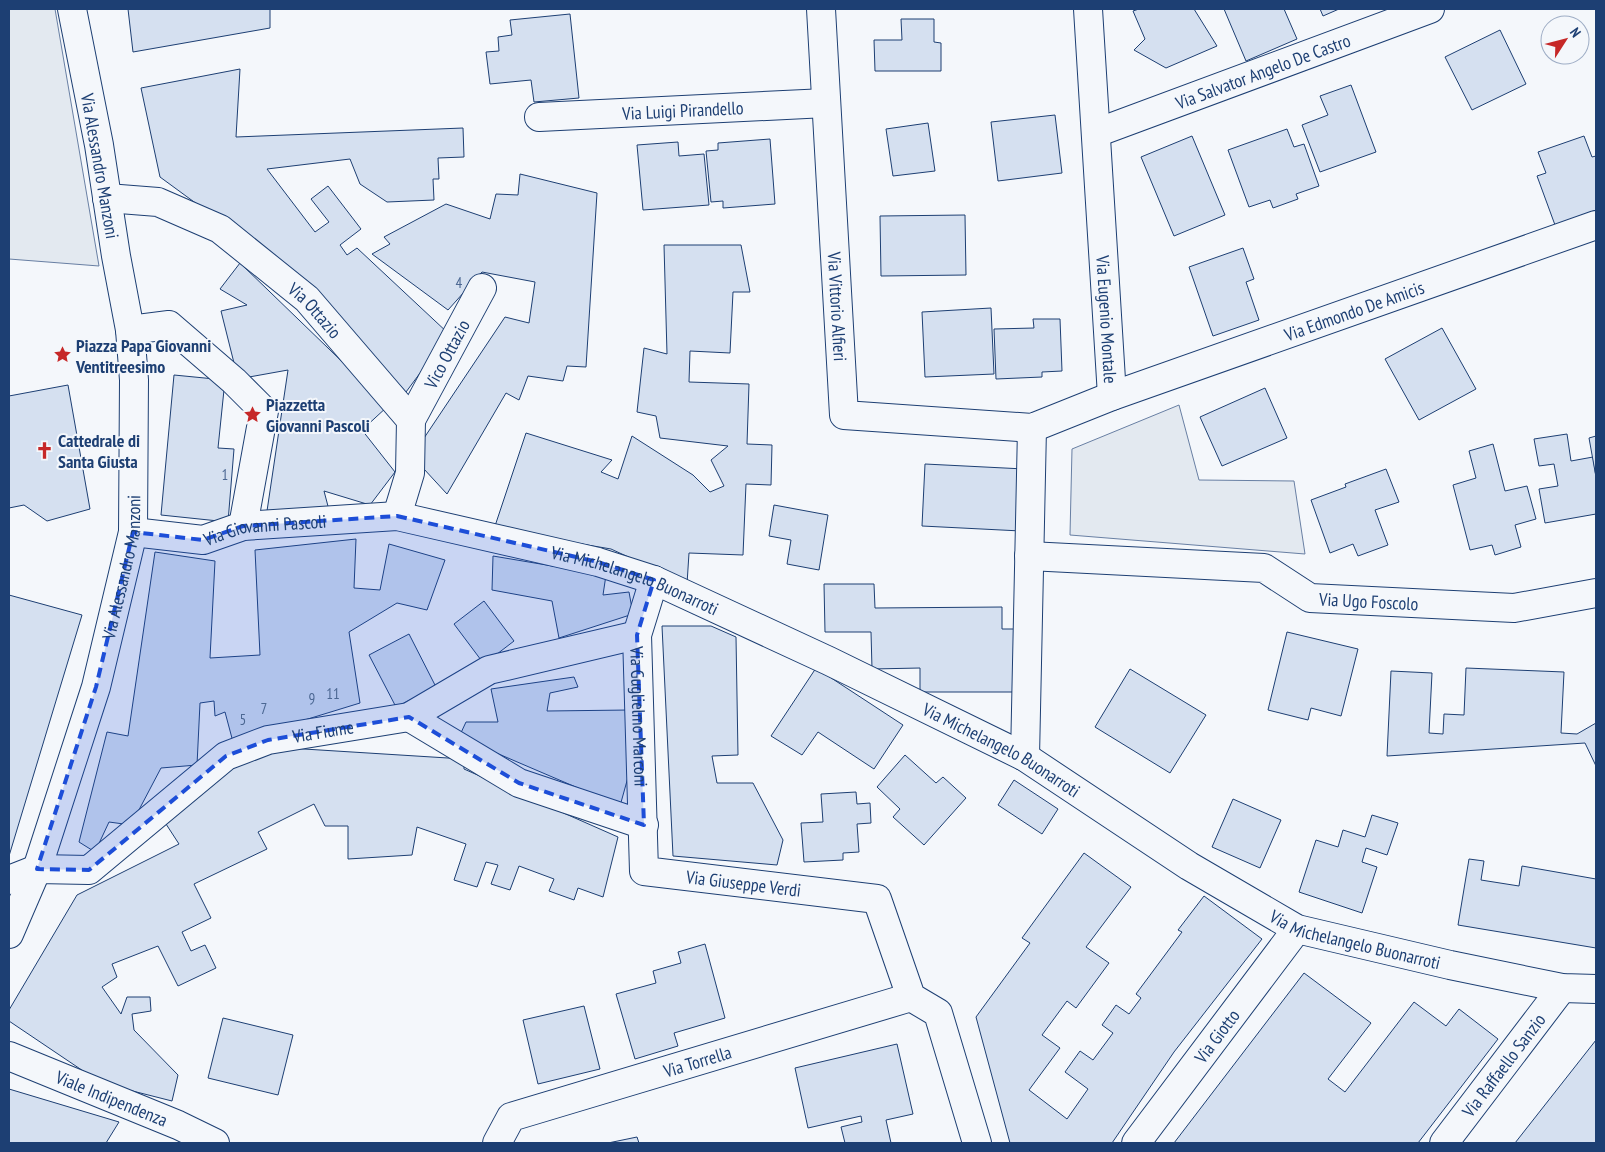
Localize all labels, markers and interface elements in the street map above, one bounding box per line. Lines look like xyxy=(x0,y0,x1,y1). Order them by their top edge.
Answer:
north arrow xyxy=(1540,15,1590,65)
text: N xyxy=(1566,24,1585,41)
street label: Via Salvator Angelo De Castro xyxy=(1171,28,1354,114)
street label: Via Alessandro Manzoni xyxy=(76,91,124,240)
street label: Via Luigi Pirandello xyxy=(621,96,744,124)
street label: Via Vittorio Alfieri xyxy=(823,250,852,362)
street label: Via Eugenio Montale xyxy=(1092,254,1123,384)
house number: 4 xyxy=(456,273,463,292)
street label: Via Edmondo De Amicis xyxy=(1280,275,1427,346)
street label: Via Ottazio xyxy=(283,276,347,343)
street label: Vico Ottazio xyxy=(418,315,475,393)
place label: Piazza Papa Giovanni Ventitreesimo xyxy=(75,334,211,378)
place icon: Piazza Papa Giovanni Ventitreesimo xyxy=(52,345,72,365)
place label: Piazzetta Giovanni Pascoli xyxy=(266,393,370,437)
place icon: Piazzetta Giovanni Pascoli xyxy=(242,404,262,424)
place label: Cattedrale di Santa Giusta xyxy=(58,429,140,473)
church icon: Cattedrale di Santa Giusta xyxy=(34,440,54,460)
house number: 1 xyxy=(222,465,228,484)
street label: Via Alessandro Manzoni xyxy=(96,495,145,643)
street label: Via Giovanni Pascoli xyxy=(200,509,327,551)
street label: Via Michelangelo Buonarroti xyxy=(548,540,722,620)
street label: Via Ugo Foscolo xyxy=(1318,587,1419,615)
street label: Via Guglielmo Marconi xyxy=(626,645,653,787)
house number: 11 xyxy=(326,684,340,703)
house number: 9 xyxy=(309,689,315,708)
street label: Via Michelangelo Buonarroti xyxy=(918,697,1085,802)
house number: 7 xyxy=(261,699,267,718)
house number: 5 xyxy=(240,710,246,729)
street label: Via Fiume xyxy=(290,715,355,747)
street label: Via Giuseppe Verdi xyxy=(684,865,802,901)
street label: Via Michelangelo Buonarroti xyxy=(1265,904,1443,974)
street label: Via Giotto xyxy=(1188,1004,1244,1068)
street label: Via Raffaello Sanzio xyxy=(1456,1009,1550,1122)
street label: Via Torrella xyxy=(660,1040,734,1082)
street label: Viale Indipendenza xyxy=(52,1064,171,1131)

